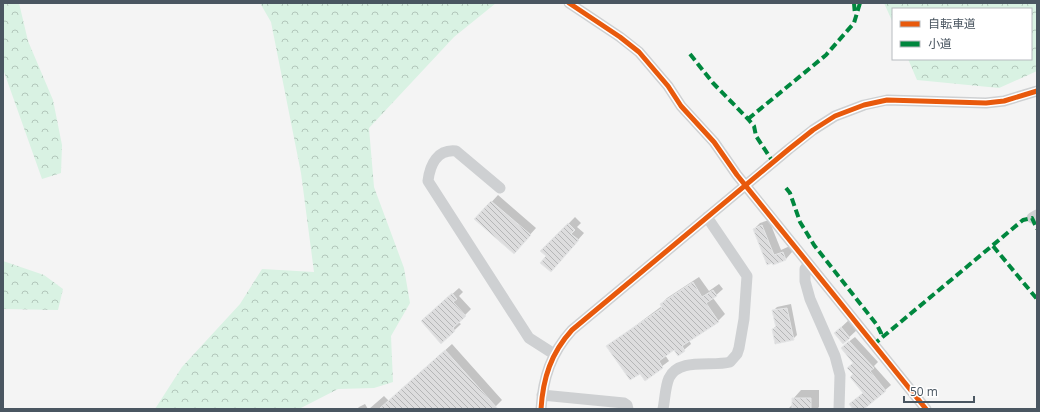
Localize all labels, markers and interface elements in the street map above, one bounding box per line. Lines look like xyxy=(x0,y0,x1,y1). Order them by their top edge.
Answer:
legend xyxy=(892,8,1032,60)
text: 自転車道 xyxy=(928,15,976,32)
text: 小道 xyxy=(928,35,952,52)
scale bar xyxy=(904,378,974,404)
text: 50 m xyxy=(910,383,938,400)

